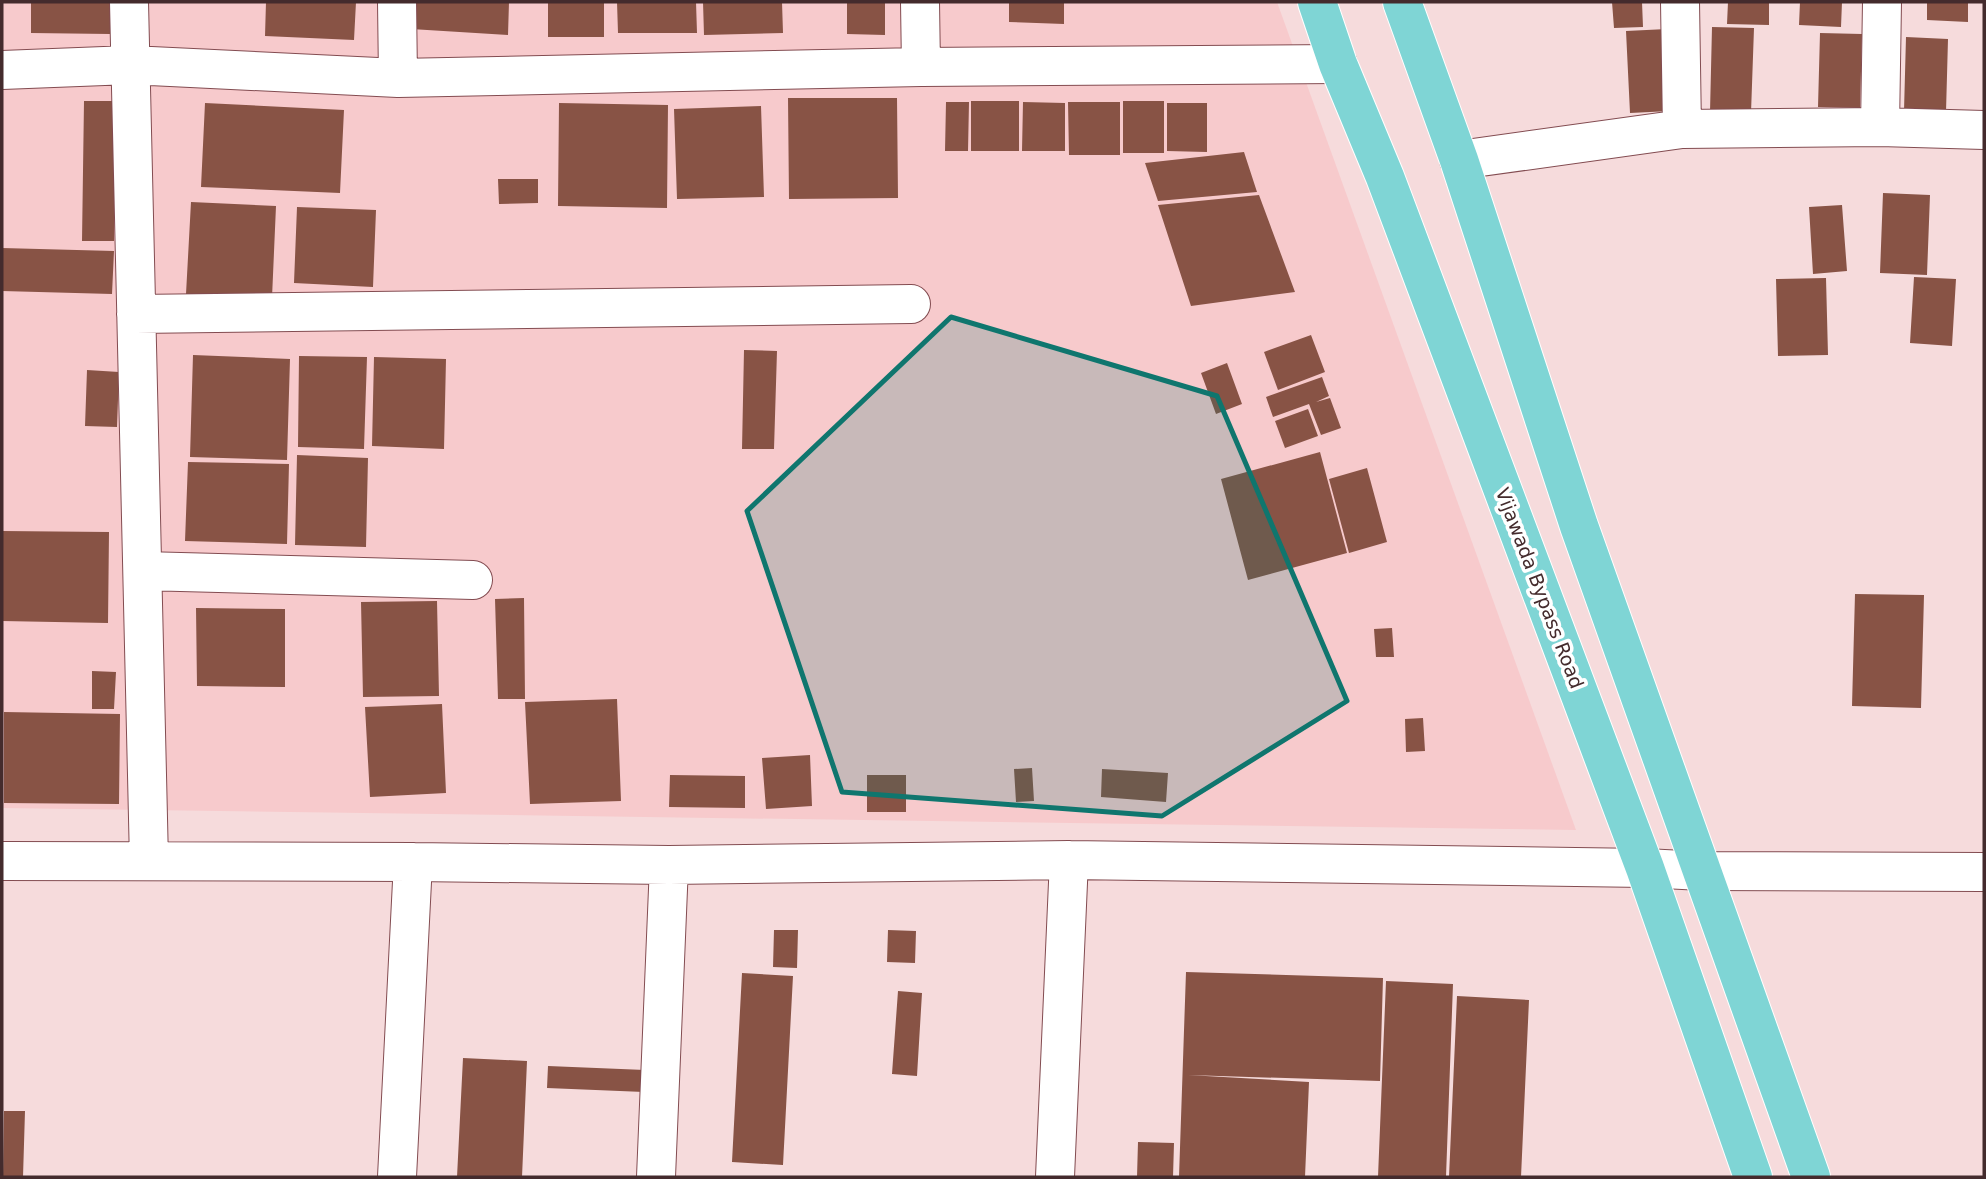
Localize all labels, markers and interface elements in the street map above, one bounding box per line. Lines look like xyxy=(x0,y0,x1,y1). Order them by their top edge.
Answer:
street label: Vijawada Bypass Road xyxy=(1492,485,1588,691)

